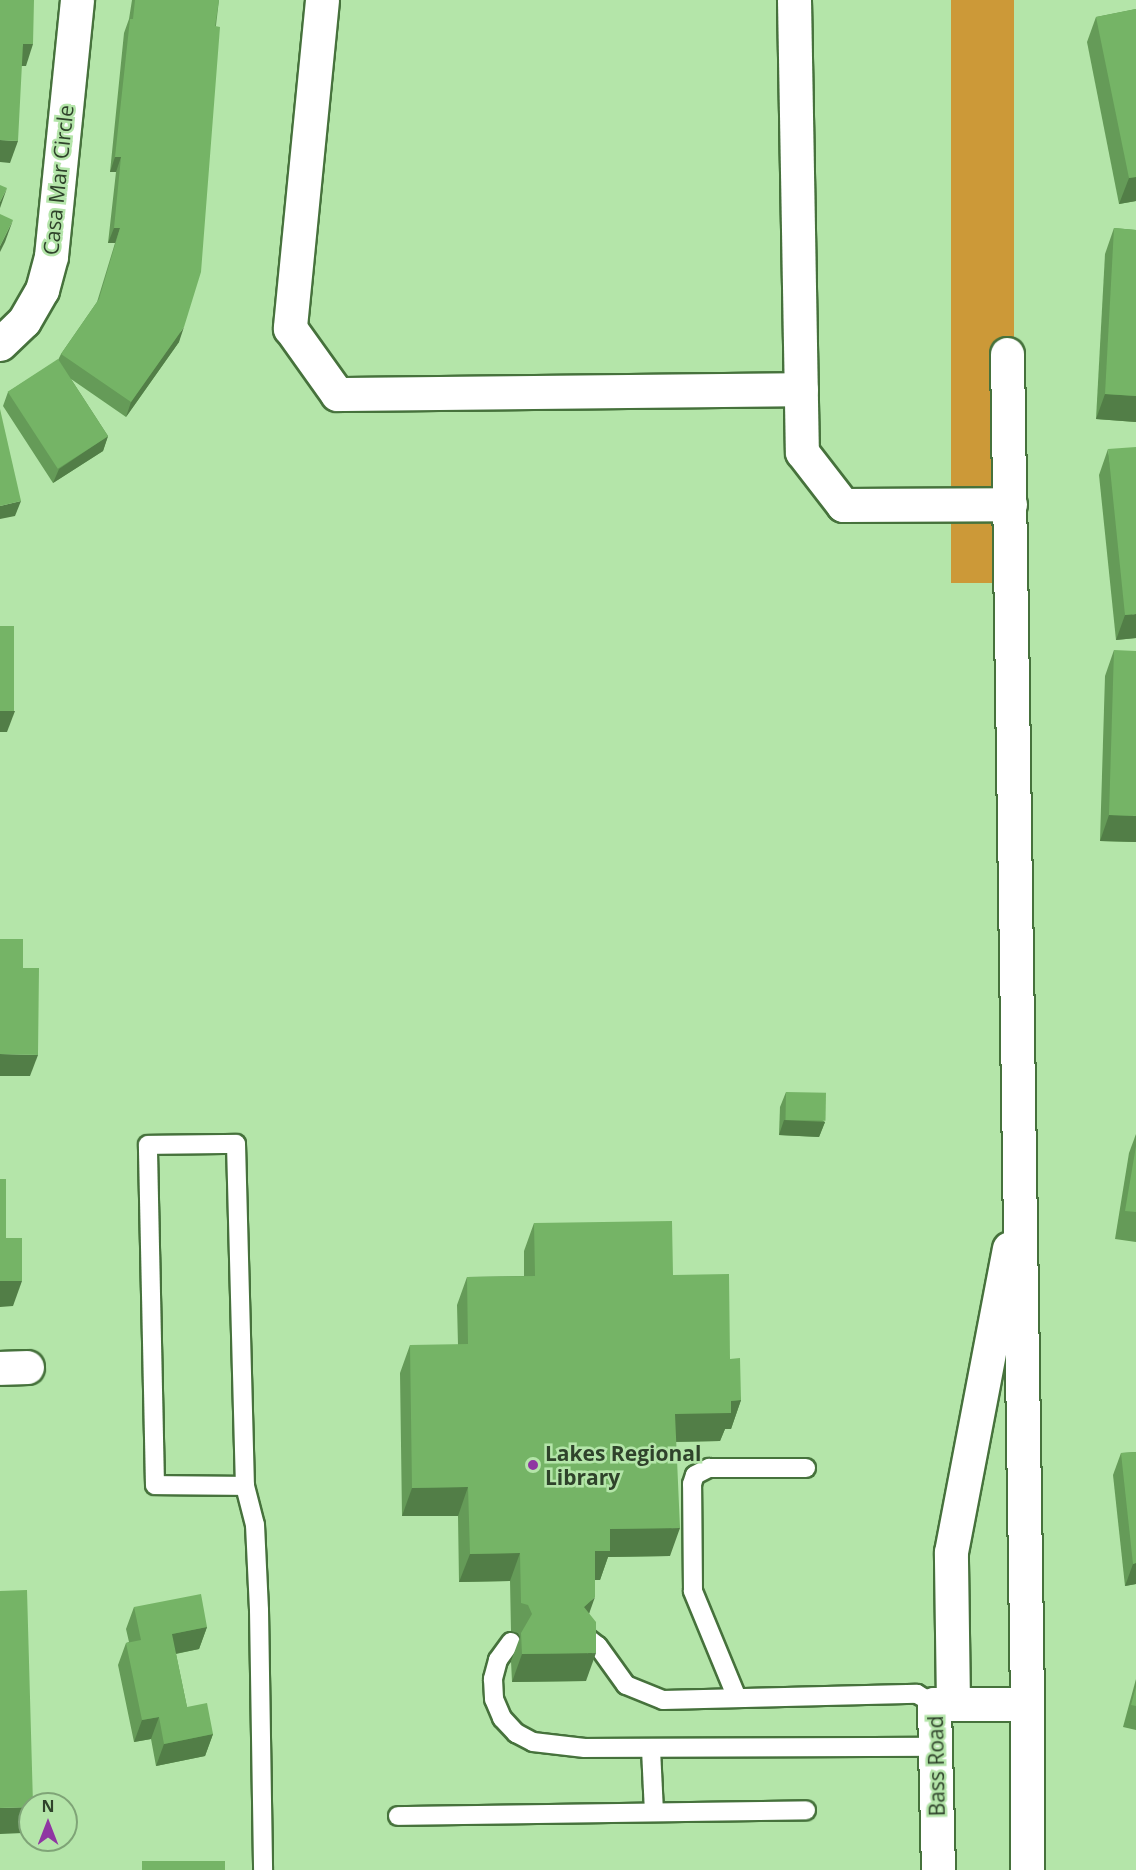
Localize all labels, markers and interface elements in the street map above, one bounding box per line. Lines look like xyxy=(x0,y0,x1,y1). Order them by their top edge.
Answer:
street label: Casa Mar Circle xyxy=(38,104,78,256)
place label: Lakes Regional Library xyxy=(545,1440,701,1490)
marker: Lakes Regional Library xyxy=(526,1458,540,1472)
street label: Bass Road xyxy=(923,1715,949,1817)
north arrow xyxy=(18,1792,78,1852)
text: N xyxy=(41,1795,55,1817)

